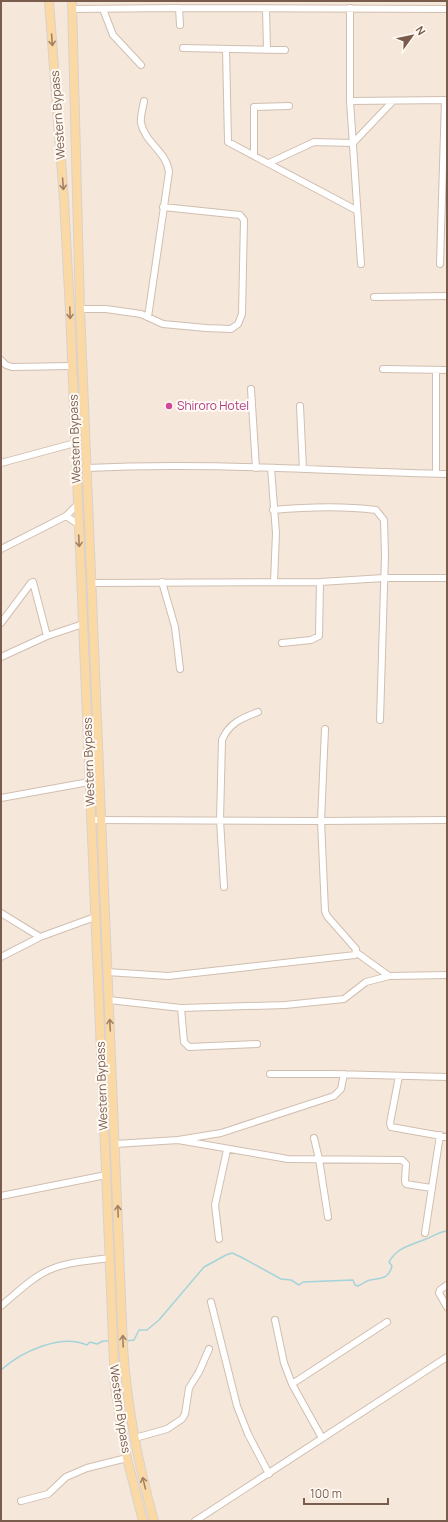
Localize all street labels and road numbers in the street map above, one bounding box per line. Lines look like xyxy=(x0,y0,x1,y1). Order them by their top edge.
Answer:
street label: Western Bypass xyxy=(46,70,69,160)
street label: Western Bypass xyxy=(64,394,85,484)
street label: Western Bypass xyxy=(78,717,99,807)
street label: Western Bypass xyxy=(91,1041,112,1131)
street label: Western Bypass xyxy=(106,1364,135,1454)

